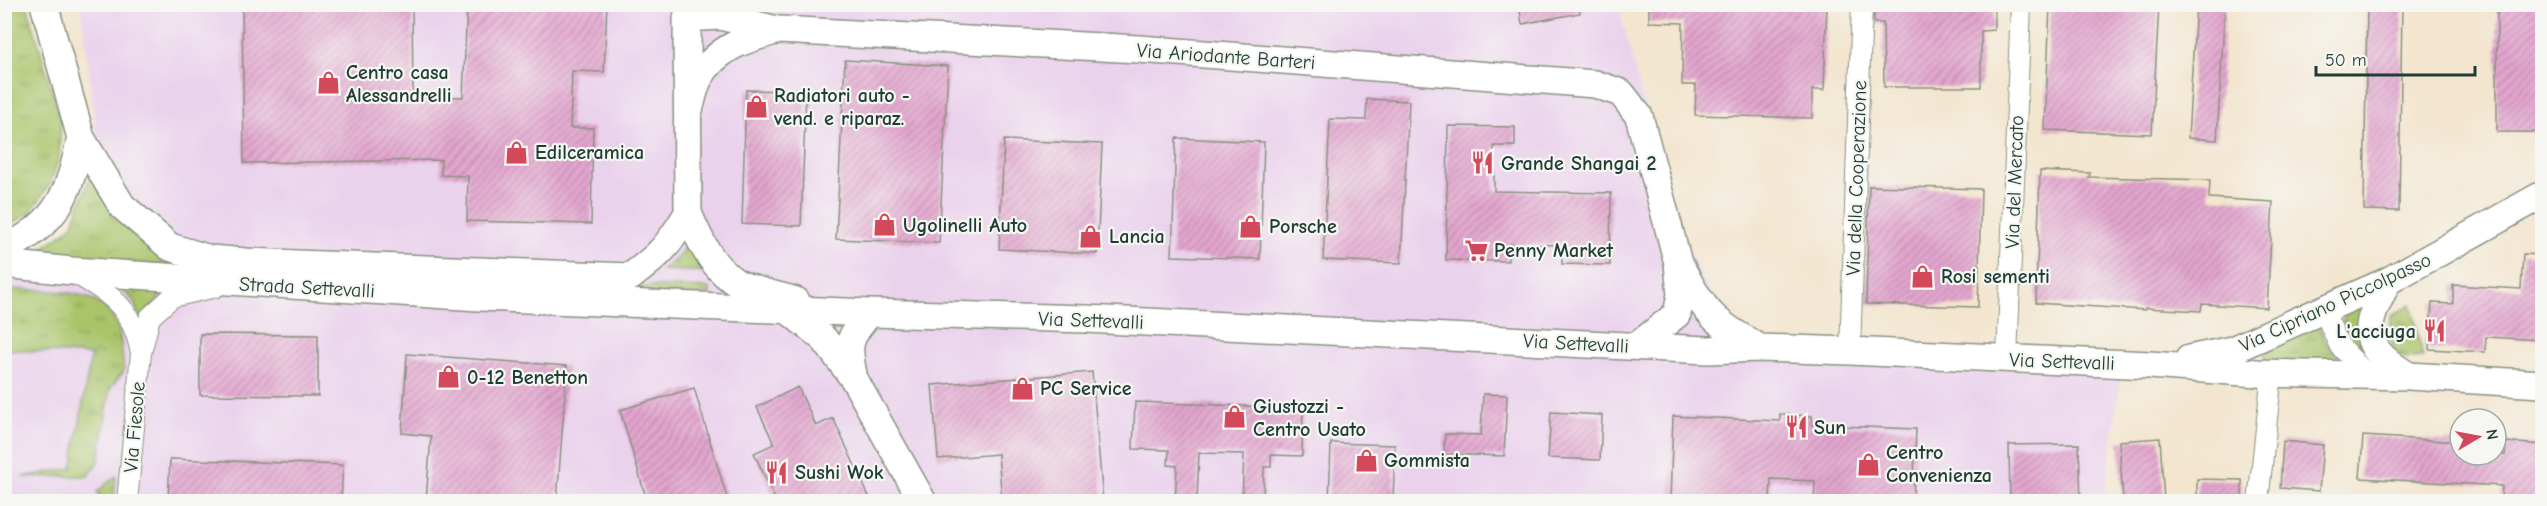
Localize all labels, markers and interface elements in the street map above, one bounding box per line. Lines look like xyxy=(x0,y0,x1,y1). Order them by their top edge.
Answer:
street label: Via Ariodante Barteri xyxy=(1136,39,1316,74)
scale bar xyxy=(2316,39,2475,77)
text: 50 m xyxy=(2325,50,2367,71)
place label: Centro casa Alessandrelli xyxy=(346,61,452,107)
shop icon: Centro casa Alessandrelli xyxy=(315,70,341,96)
street label: Via della Cooperazione xyxy=(1842,80,1871,276)
place label: Radiatori auto - vend. e riparaz. xyxy=(773,84,910,130)
shop icon: Radiatori auto - vend. e riparaz. xyxy=(743,93,769,119)
street label: Via del Mercato xyxy=(2001,115,2028,249)
shop icon: Edilceramica xyxy=(504,139,530,165)
place label: Edilceramica xyxy=(535,141,644,164)
restaurant icon: Grande Shangai 2 xyxy=(1470,150,1496,176)
place label: Grande Shangai 2 xyxy=(1501,152,1657,175)
shop icon: Ugolinelli Auto xyxy=(872,212,898,238)
shop icon: Porsche xyxy=(1238,213,1264,239)
place label: Ugolinelli Auto xyxy=(903,214,1027,237)
place label: Porsche xyxy=(1269,215,1337,238)
shop icon: Lancia xyxy=(1078,223,1104,249)
place label: Lancia xyxy=(1109,225,1165,248)
supermarket icon: Penny Market xyxy=(1463,237,1489,263)
place label: Penny Market xyxy=(1494,239,1613,262)
street label: Via Cipriano Piccolpasso xyxy=(2236,248,2435,357)
shop icon: Rosi sementi xyxy=(1910,263,1936,289)
place label: Rosi sementi xyxy=(1941,265,2050,288)
street label: Strada Settevalli xyxy=(239,272,375,303)
street label: Via Settevalli xyxy=(1038,307,1144,334)
restaurant icon: L'acciuga xyxy=(2421,318,2447,344)
place label: L'acciuga xyxy=(2336,320,2416,343)
street label: Via Settevalli xyxy=(1523,329,1629,358)
street label: Via Settevalli xyxy=(2009,348,2115,375)
shop icon: 0-12 Benetton xyxy=(436,364,462,390)
place label: 0-12 Benetton xyxy=(467,366,588,389)
shop icon: PC Service xyxy=(1009,375,1035,401)
place label: PC Service xyxy=(1040,377,1132,400)
street label: Via Fiesole xyxy=(119,380,150,474)
place label: Giustozzi - Centro Usato xyxy=(1253,395,1366,441)
shop icon: Giustozzi - Centro Usato xyxy=(1222,404,1248,430)
north arrow xyxy=(2448,407,2508,467)
restaurant icon: Sun xyxy=(1783,414,1809,440)
place label: Sun xyxy=(1814,416,1846,439)
text: N xyxy=(2482,428,2502,441)
place label: Centro Convenienza xyxy=(1886,441,1992,487)
shop icon: Gommista xyxy=(1353,447,1379,473)
place label: Gommista xyxy=(1384,449,1470,472)
shop icon: Centro Convenienza xyxy=(1855,451,1881,477)
restaurant icon: Sushi Wok xyxy=(764,459,790,485)
place label: Sushi Wok xyxy=(795,461,884,484)

